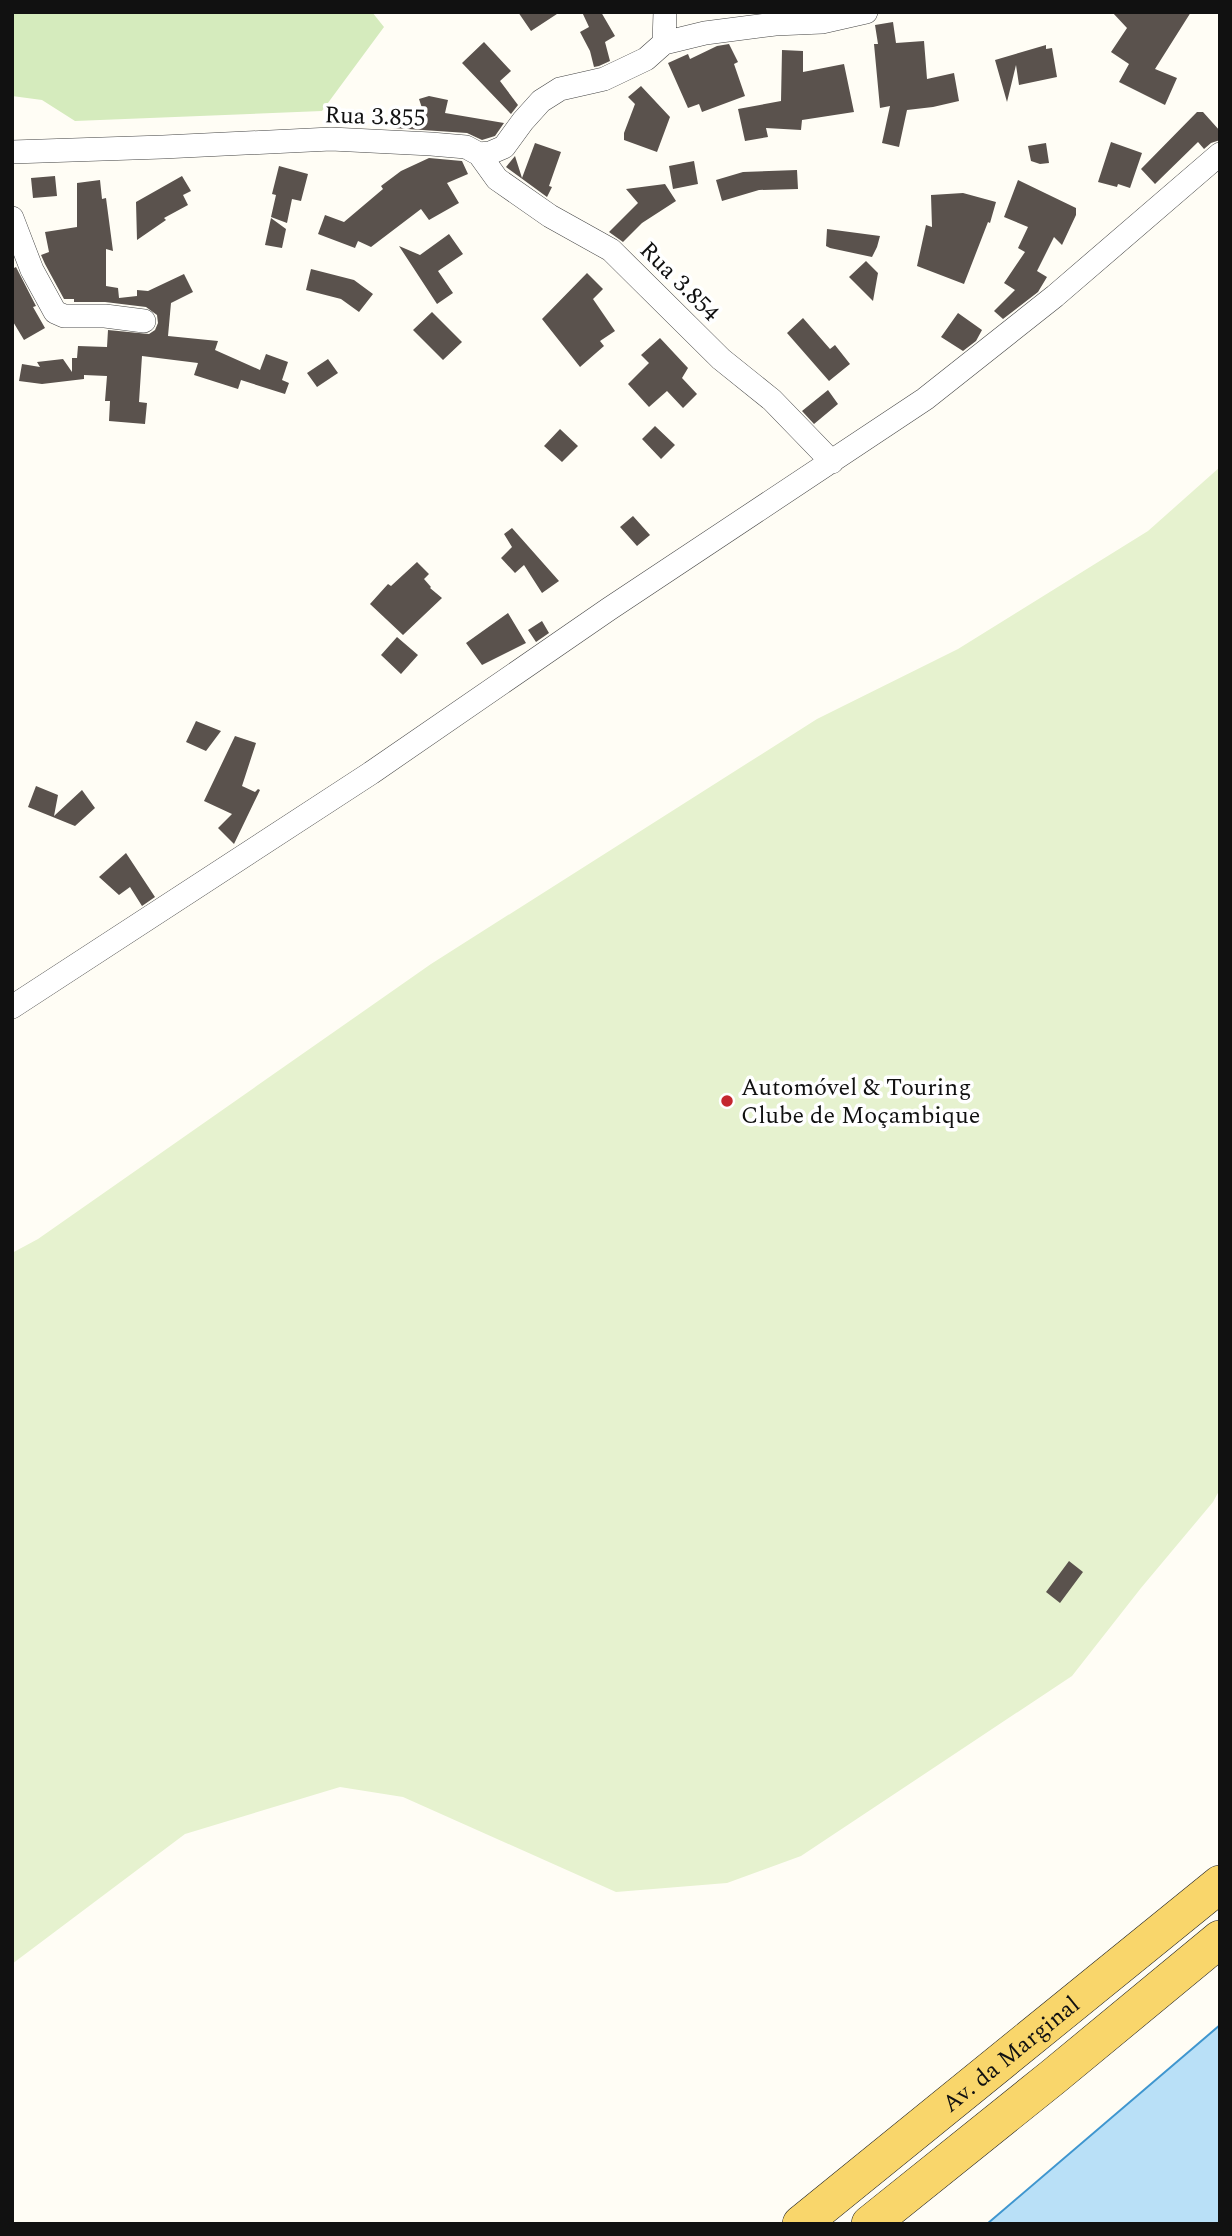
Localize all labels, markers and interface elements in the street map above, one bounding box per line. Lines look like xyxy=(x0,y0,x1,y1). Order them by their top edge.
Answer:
street label: Rua 3.855 xyxy=(324,97,426,137)
street label: Rua 3.854 xyxy=(631,233,728,330)
place label: Automóvel & Touring Clube de Moçambique xyxy=(741,1070,980,1134)
marker: Automóvel & Touring Clube de Moçambique xyxy=(719,1093,735,1109)
street label: Av. da Marginal xyxy=(935,1988,1088,2122)

